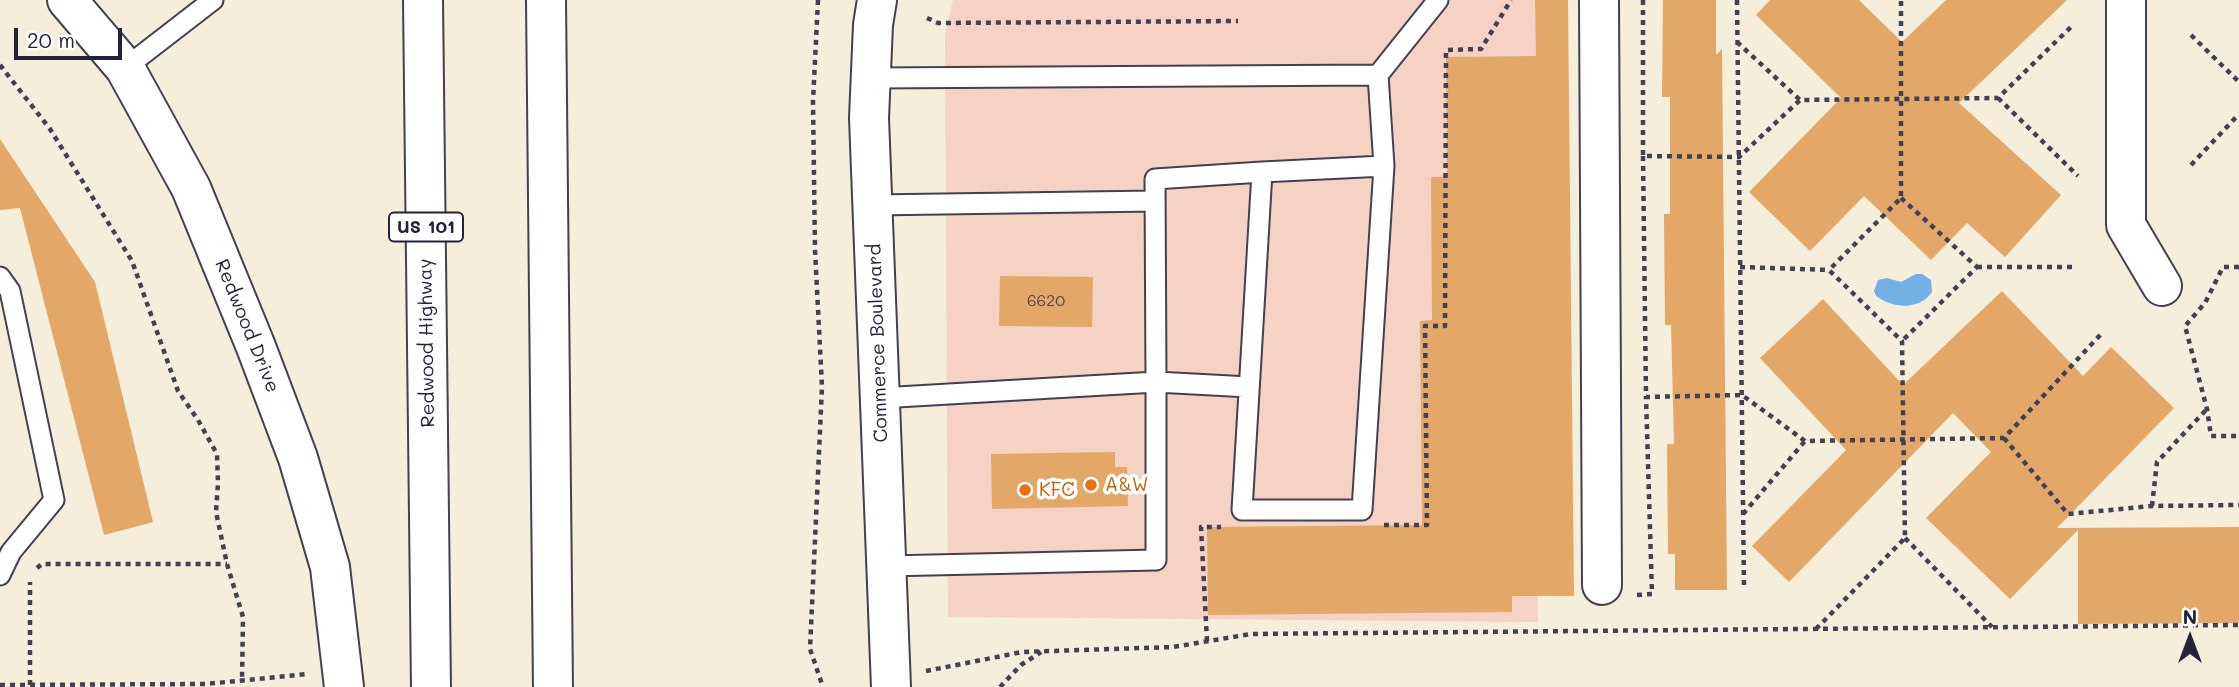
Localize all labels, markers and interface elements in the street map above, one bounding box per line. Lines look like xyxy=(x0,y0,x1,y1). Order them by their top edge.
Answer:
scale bar xyxy=(18,14,126,58)
text: 20 m xyxy=(27,26,75,53)
road number: US 101 xyxy=(389,212,463,242)
street label: Commerce Boulevard xyxy=(863,243,893,443)
street label: Redwood Drive xyxy=(210,256,284,396)
street label: Redwood Highway xyxy=(414,258,440,428)
house number: 6620 xyxy=(1027,291,1065,311)
place label: A&W xyxy=(1105,474,1149,496)
marker: A&W xyxy=(1083,477,1099,493)
place label: KFC xyxy=(1039,479,1075,501)
marker: KFC xyxy=(1017,482,1033,498)
north arrow xyxy=(2155,603,2225,673)
text: N xyxy=(2183,604,2197,629)

